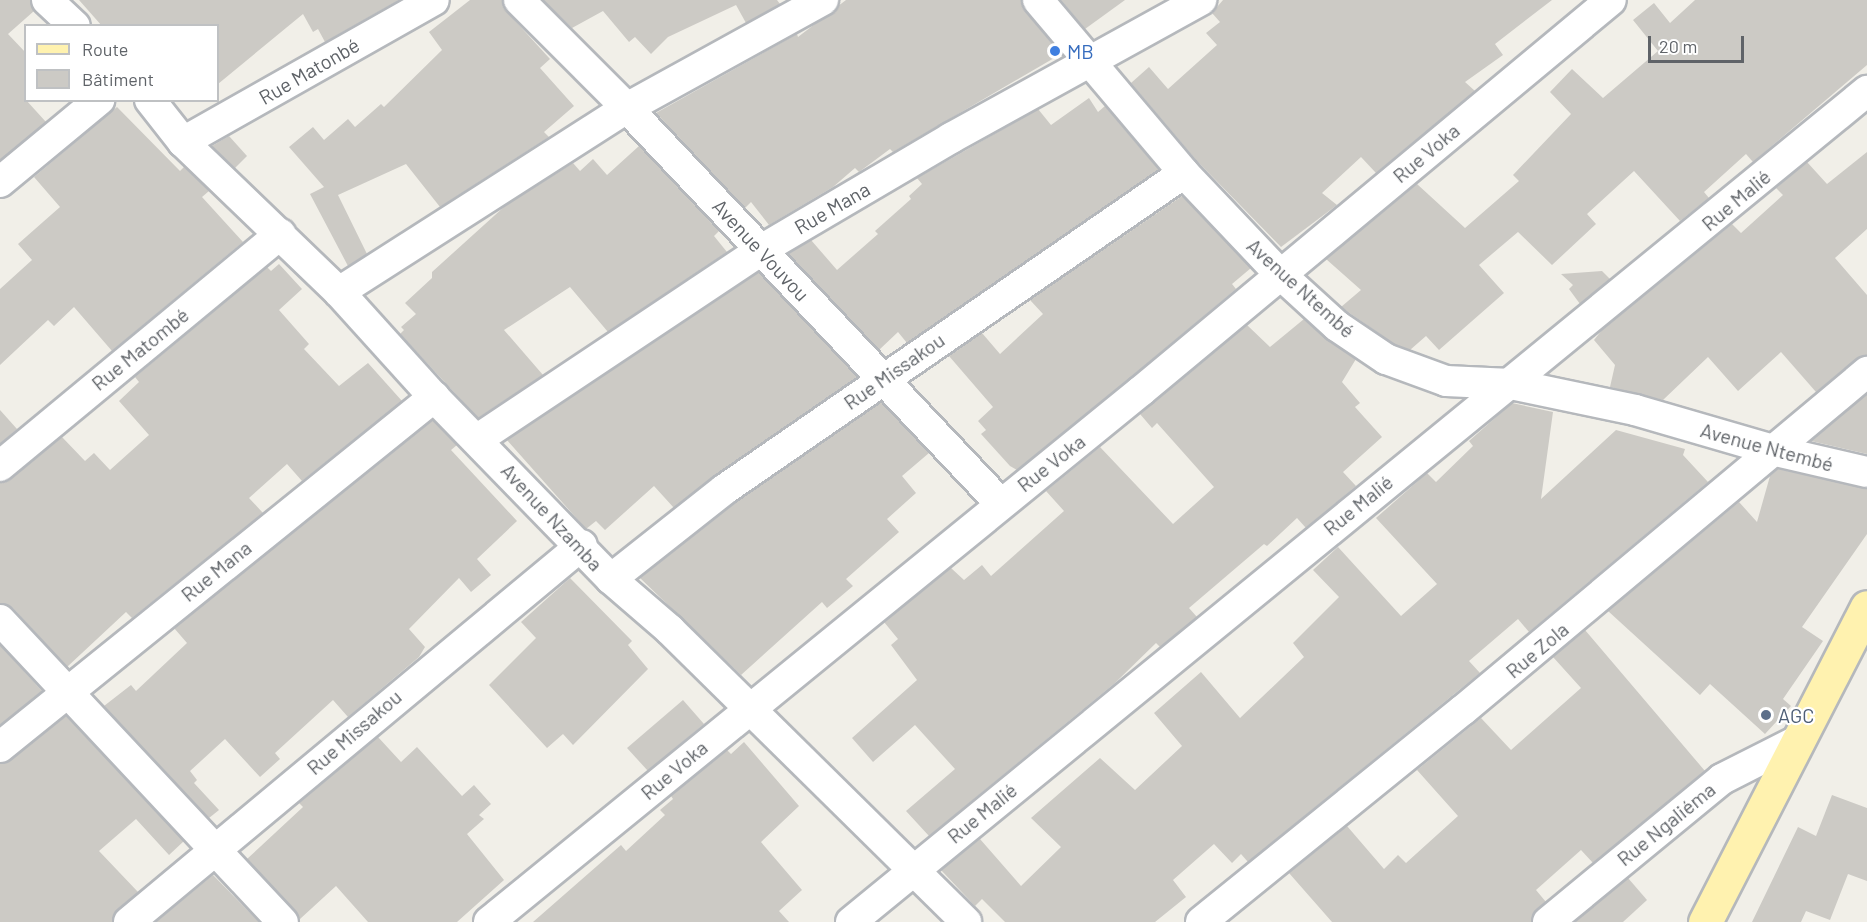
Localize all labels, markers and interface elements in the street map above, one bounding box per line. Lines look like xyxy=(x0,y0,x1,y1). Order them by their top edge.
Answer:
legend xyxy=(24,24,219,102)
scale bar xyxy=(1651,24,1747,62)
street label: Rue Matonbé xyxy=(254,33,364,109)
text: 20 m xyxy=(1659,35,1697,57)
text: Route xyxy=(82,38,128,60)
place label: MB xyxy=(1067,39,1094,63)
marker: MB xyxy=(1048,44,1062,58)
text: Bâtiment xyxy=(82,68,154,90)
street label: Rue Voka xyxy=(1388,118,1464,188)
street label: Rue Malié xyxy=(1697,164,1775,236)
street label: Rue Mana xyxy=(790,177,874,239)
street label: Avenue Vouvou xyxy=(708,194,814,306)
street label: Avenue Ntembé xyxy=(1242,233,1360,343)
street label: Rue Matombé xyxy=(87,303,193,395)
street label: Rue Missakou xyxy=(839,327,949,415)
street label: Avenue Ntembé xyxy=(1698,418,1836,476)
street label: Rue Voka xyxy=(1012,429,1090,497)
street label: Avenue Nzamba xyxy=(496,458,608,576)
street label: Rue Malié xyxy=(1318,470,1398,540)
street label: Rue Mana xyxy=(176,536,256,606)
street label: Rue Zola xyxy=(1501,617,1573,683)
street label: Rue Missakou xyxy=(302,684,406,780)
place label: AGC xyxy=(1778,703,1814,727)
marker: AGC xyxy=(1759,708,1773,722)
street label: Rue Voka xyxy=(636,735,712,805)
street label: Rue Ngaliéma xyxy=(1612,777,1720,871)
street label: Rue Malié xyxy=(942,778,1022,848)

